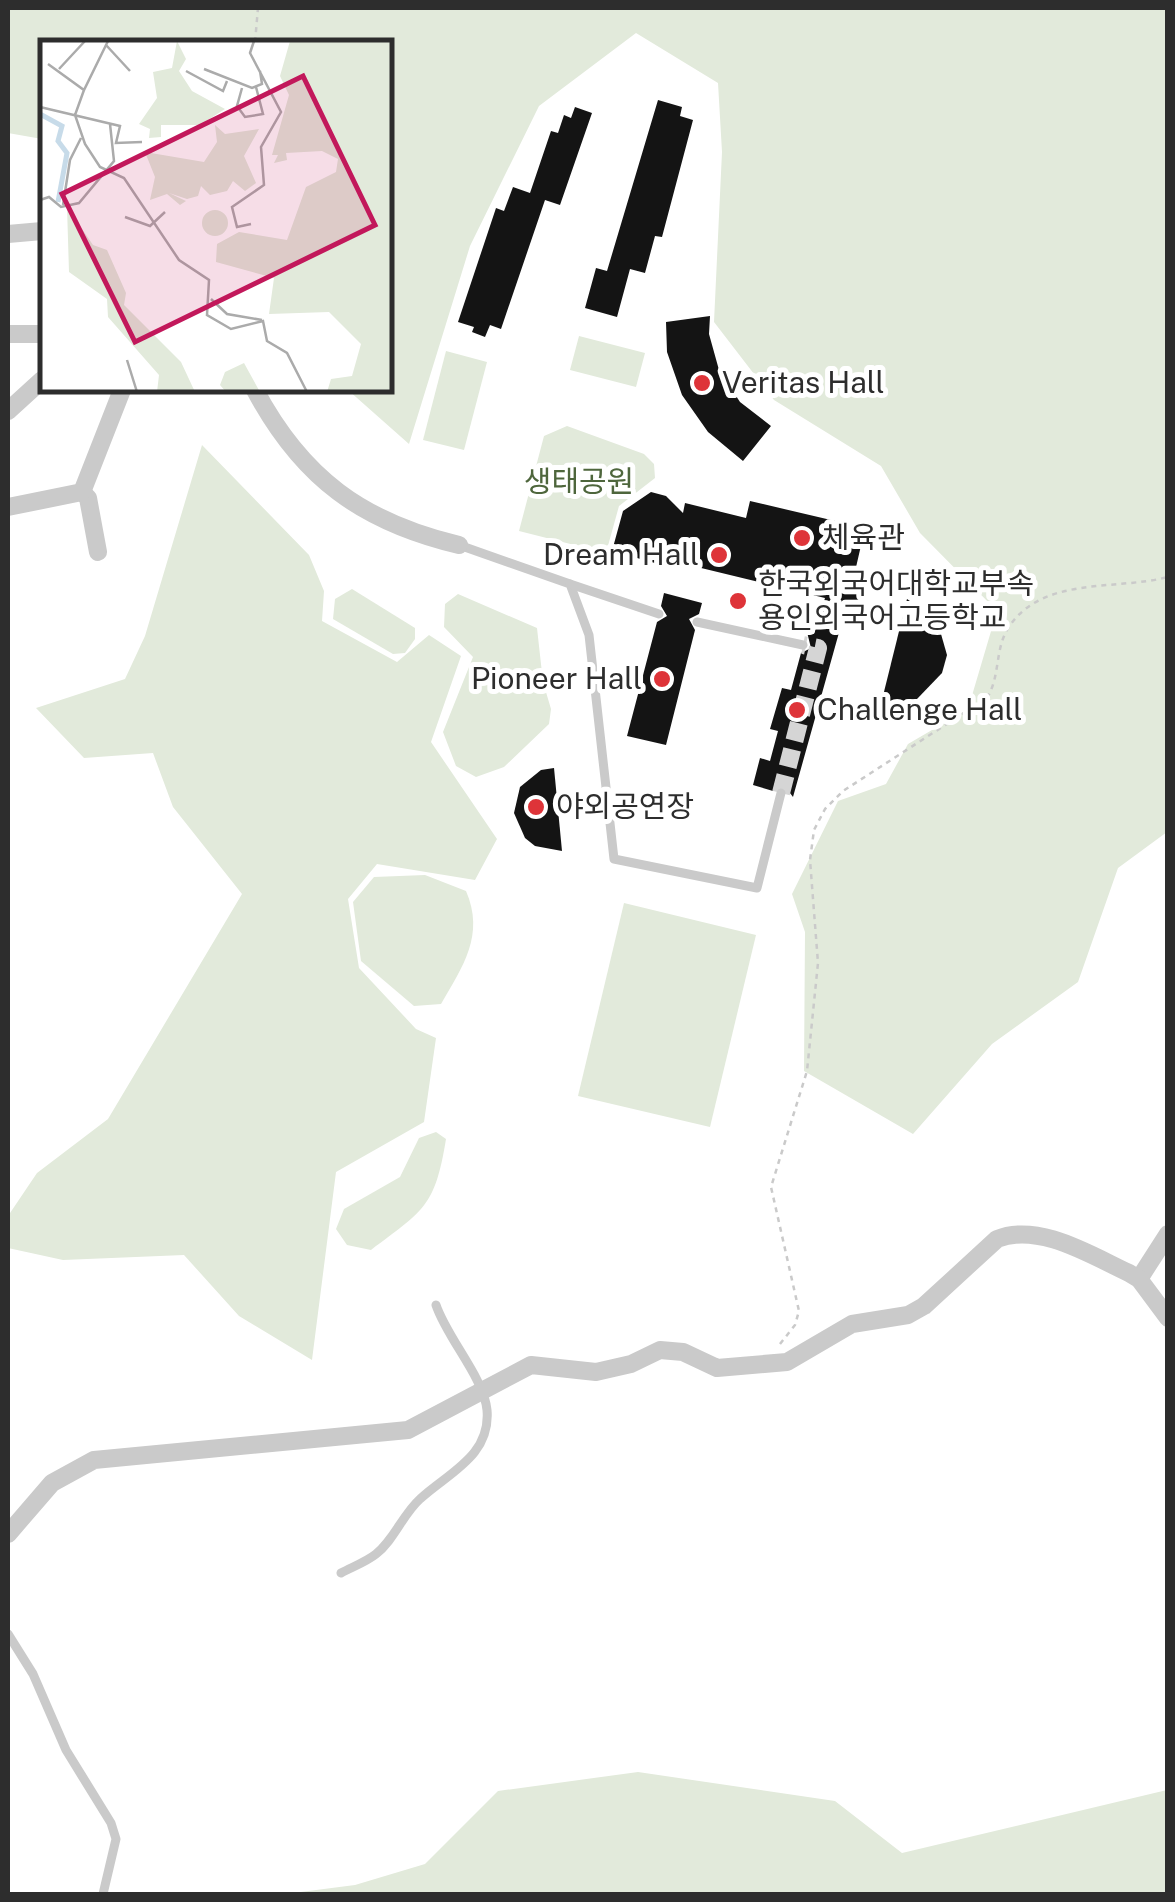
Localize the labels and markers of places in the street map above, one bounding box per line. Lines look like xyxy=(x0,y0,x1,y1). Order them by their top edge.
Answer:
place label: Veritas Hall xyxy=(722,364,885,400)
marker: Veritas Hall xyxy=(691,372,713,394)
place label: 체육관 xyxy=(822,519,905,555)
marker: 체육관 xyxy=(791,527,813,549)
place label: Dream Hall xyxy=(543,536,699,572)
marker: Dream Hall xyxy=(708,544,730,566)
place label: 한국외국어대학교부속 용인외국어고등학교 xyxy=(758,565,1034,635)
marker: 한국외국어대학교부속 용인외국어고등학교 xyxy=(727,590,749,612)
place label: Pioneer Hall xyxy=(471,660,642,696)
marker: Pioneer Hall xyxy=(651,668,673,690)
place label: Challenge Hall xyxy=(817,691,1022,727)
marker: Challenge Hall xyxy=(786,699,808,721)
place label: 야외공연장 xyxy=(556,788,694,824)
marker: 야외공연장 xyxy=(525,796,547,818)

